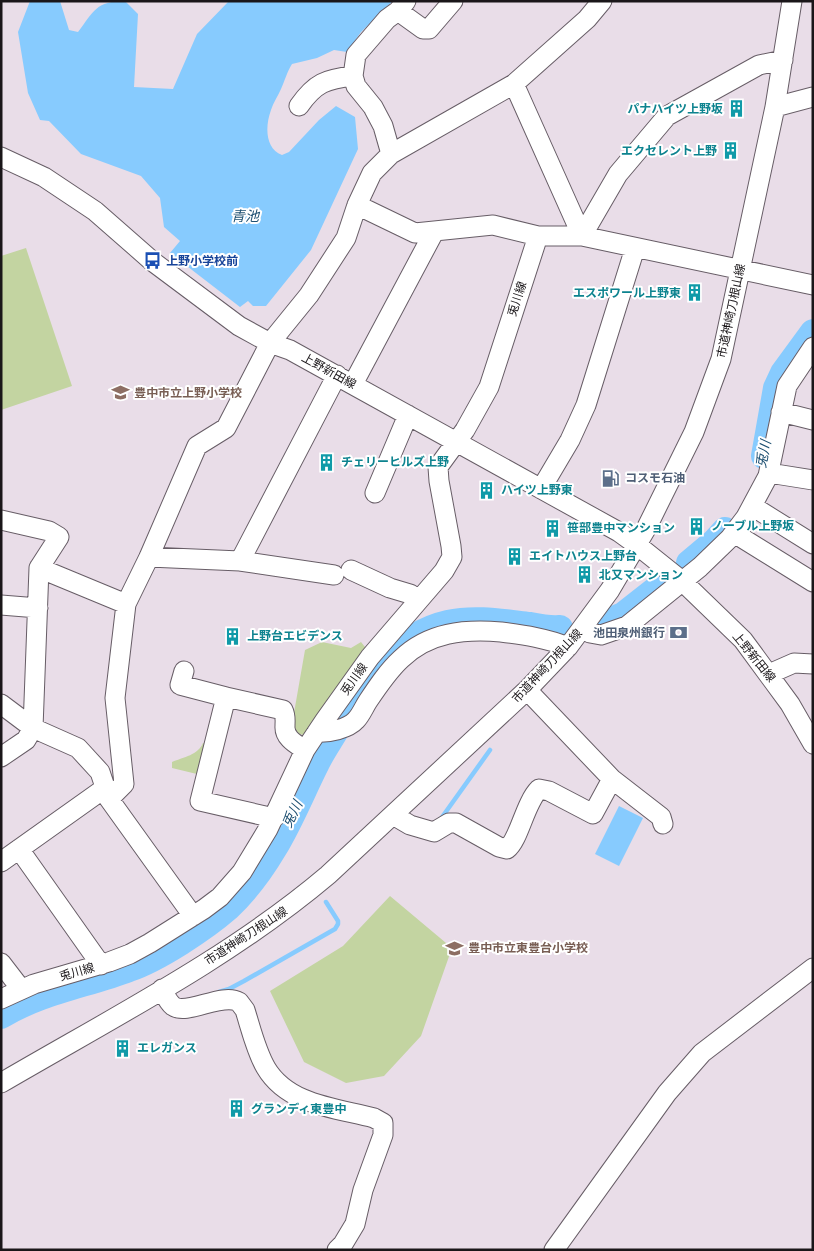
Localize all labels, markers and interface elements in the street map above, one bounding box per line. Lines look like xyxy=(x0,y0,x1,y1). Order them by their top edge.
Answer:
building icon: パナハイツ上野坂 xyxy=(727,99,747,119)
place label: パナハイツ上野坂 xyxy=(627,102,723,116)
building icon: エクセレント上野 xyxy=(721,141,741,161)
place label: エクセレント上野 xyxy=(621,144,717,158)
water label: 青池 xyxy=(231,208,261,224)
bus stop icon: 上野小学校前 xyxy=(142,251,162,271)
place label: 上野小学校前 xyxy=(166,254,238,268)
street label: 市道神崎刀根山線 xyxy=(714,263,748,359)
street label: 兎川線 xyxy=(505,280,529,318)
building icon: エスポワール上野東 xyxy=(685,283,705,303)
place label: エスポワール上野東 xyxy=(573,286,681,300)
street label: 上野新田線 xyxy=(299,350,359,392)
school or university icon: 豊中市立上野小学校 xyxy=(110,383,130,403)
place label: 豊中市立上野小学校 xyxy=(134,386,242,400)
water label: 兎川 xyxy=(752,437,774,469)
building icon: チェリーヒルズ上野 xyxy=(317,452,337,472)
place label: チェリーヒルズ上野 xyxy=(341,455,449,469)
fuel station icon: コスモ石油 xyxy=(601,468,621,488)
place label: コスモ石油 xyxy=(625,471,685,485)
building icon: ハイツ上野東 xyxy=(477,480,497,500)
place label: ハイツ上野東 xyxy=(501,483,573,497)
building icon: ノーブル上野坂 xyxy=(687,516,707,536)
building icon: 笹部豊中マンション xyxy=(543,518,563,538)
place label: ノーブル上野坂 xyxy=(711,519,794,533)
place label: 笹部豊中マンション xyxy=(567,521,675,535)
building icon: エイトハウス上野台 xyxy=(505,546,525,566)
place label: エイトハウス上野台 xyxy=(529,549,637,563)
building icon: 北又マンション xyxy=(575,565,595,585)
place label: 北又マンション xyxy=(599,568,683,582)
bank icon: 池田泉州銀行 xyxy=(669,623,689,643)
building icon: 上野台エビデンス xyxy=(223,626,243,646)
street label: 市道神崎刀根山線 xyxy=(509,626,585,706)
place label: 池田泉州銀行 xyxy=(593,626,665,640)
place label: 上野台エビデンス xyxy=(247,629,343,643)
street label: 上野新田線 xyxy=(730,629,778,685)
street label: 兎川線 xyxy=(338,660,370,698)
water label: 兎川 xyxy=(279,796,306,830)
street label: 市道神崎刀根山線 xyxy=(202,904,290,968)
school or university icon: 豊中市立東豊台小学校 xyxy=(444,938,464,958)
place label: 豊中市立東豊台小学校 xyxy=(468,941,588,955)
street label: 兎川線 xyxy=(58,960,96,984)
building icon: エレガンス xyxy=(113,1038,133,1058)
place label: エレガンス xyxy=(137,1041,197,1055)
building icon: グランディ東豊中 xyxy=(227,1099,247,1119)
place label: グランディ東豊中 xyxy=(251,1102,346,1116)

